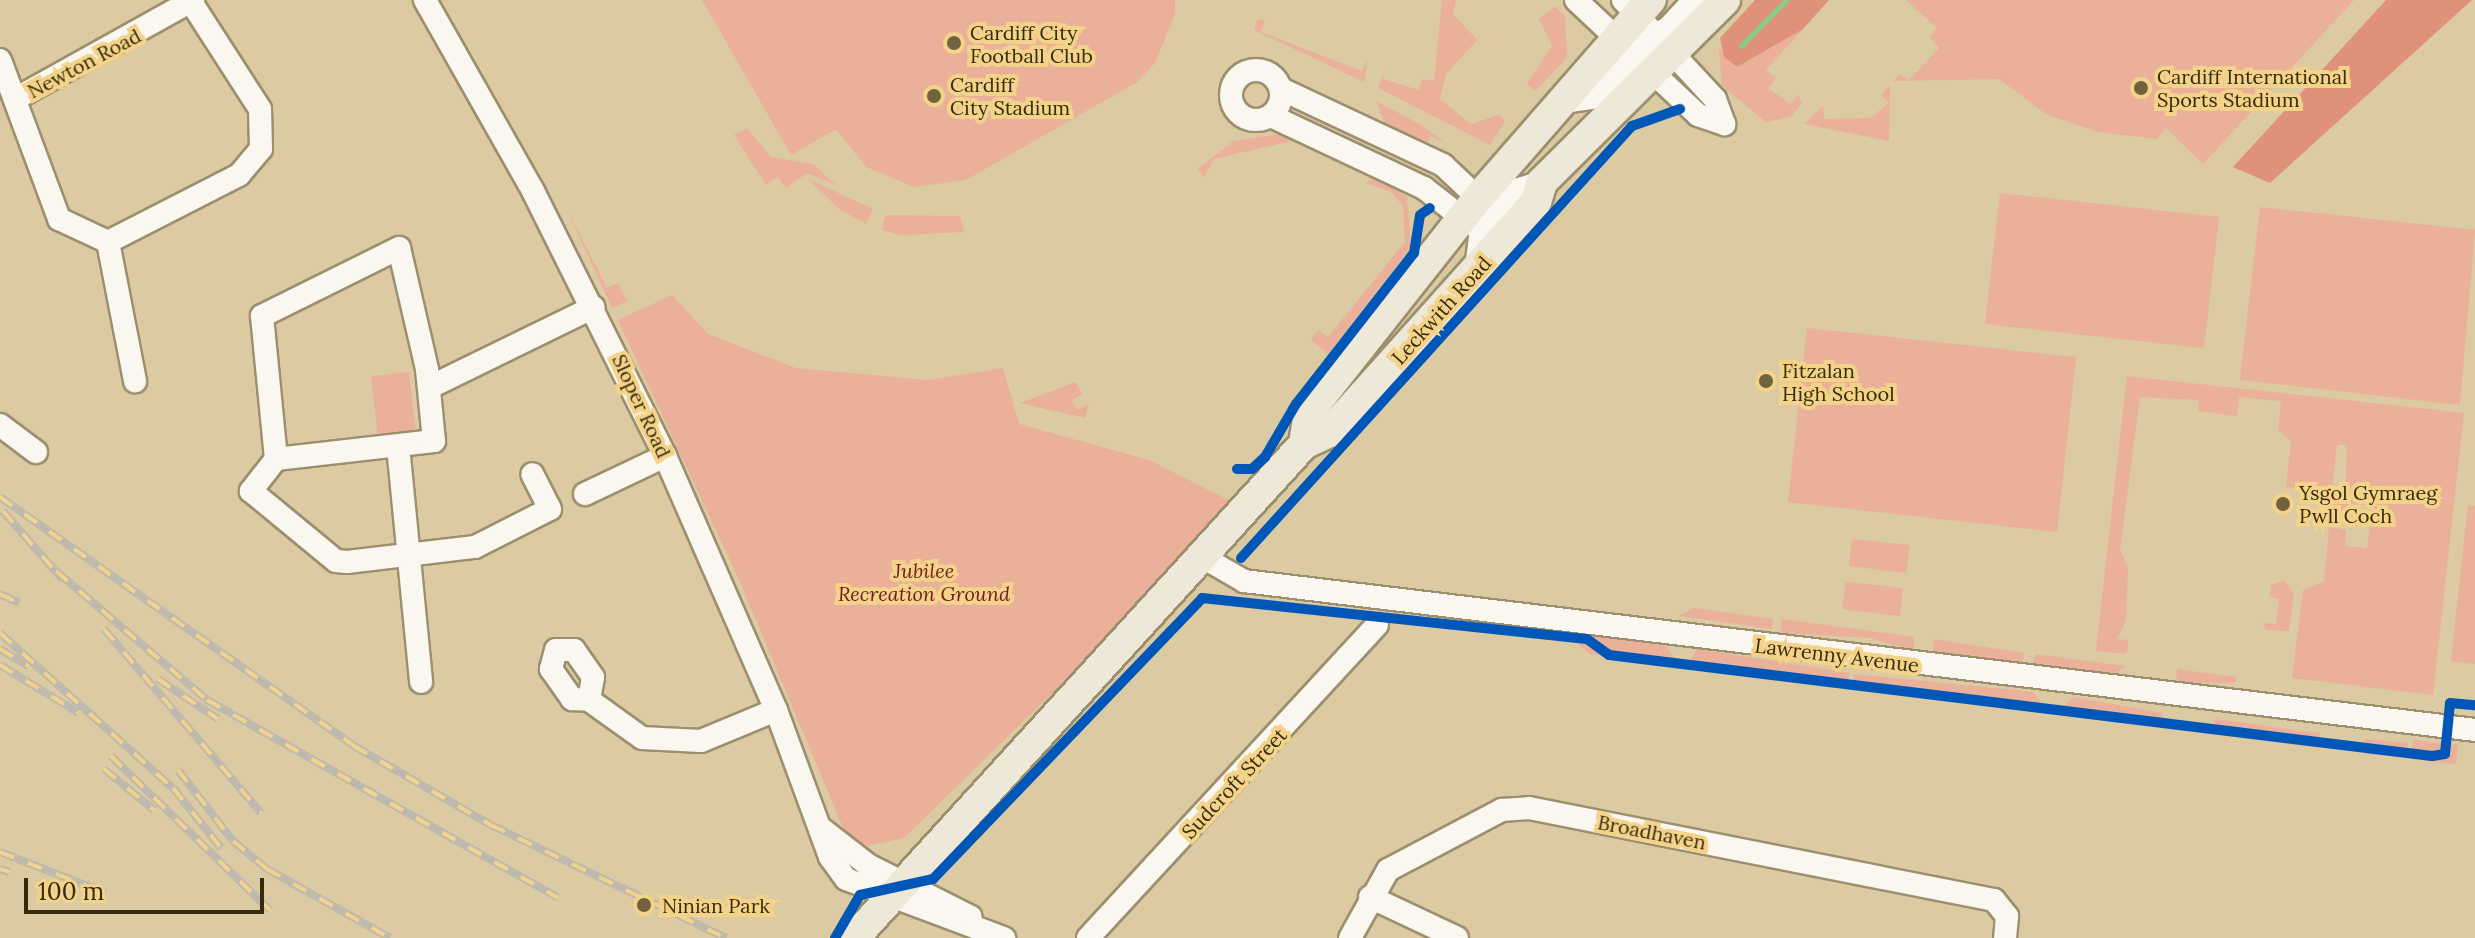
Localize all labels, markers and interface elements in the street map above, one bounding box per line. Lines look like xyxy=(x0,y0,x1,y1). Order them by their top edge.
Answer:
place label: Cardiff City Football Club xyxy=(970,20,1093,67)
street label: Newton Road xyxy=(23,23,145,103)
marker: Cardiff City Football Club xyxy=(945,34,963,52)
place label: Cardiff International Sports Stadium xyxy=(2157,64,2347,111)
place label: Cardiff City Stadium xyxy=(950,72,1070,119)
marker: Cardiff International Sports Stadium xyxy=(2132,79,2150,97)
marker: Cardiff City Stadium xyxy=(925,87,943,105)
street label: Leckwith Road xyxy=(1386,251,1496,369)
street label: Sloper Road xyxy=(608,350,676,462)
place label: Fitzalan High School xyxy=(1782,358,1895,405)
marker: Fitzalan High School xyxy=(1757,372,1775,390)
place label: Ysgol Gymraeg Pwll Coch xyxy=(2299,480,2437,527)
marker: Ysgol Gymraeg Pwll Coch xyxy=(2274,495,2292,513)
park label: Jubilee Recreation Ground xyxy=(838,559,1010,606)
street label: Lawrenny Avenue xyxy=(1754,633,1920,677)
street label: Sudcroft Street xyxy=(1177,723,1291,843)
street label: Broadhaven xyxy=(1596,810,1708,854)
scale bar xyxy=(28,862,268,912)
text: 100 m xyxy=(38,876,104,907)
place label: Ninian Park xyxy=(662,893,770,917)
marker: Ninian Park xyxy=(633,894,655,916)

